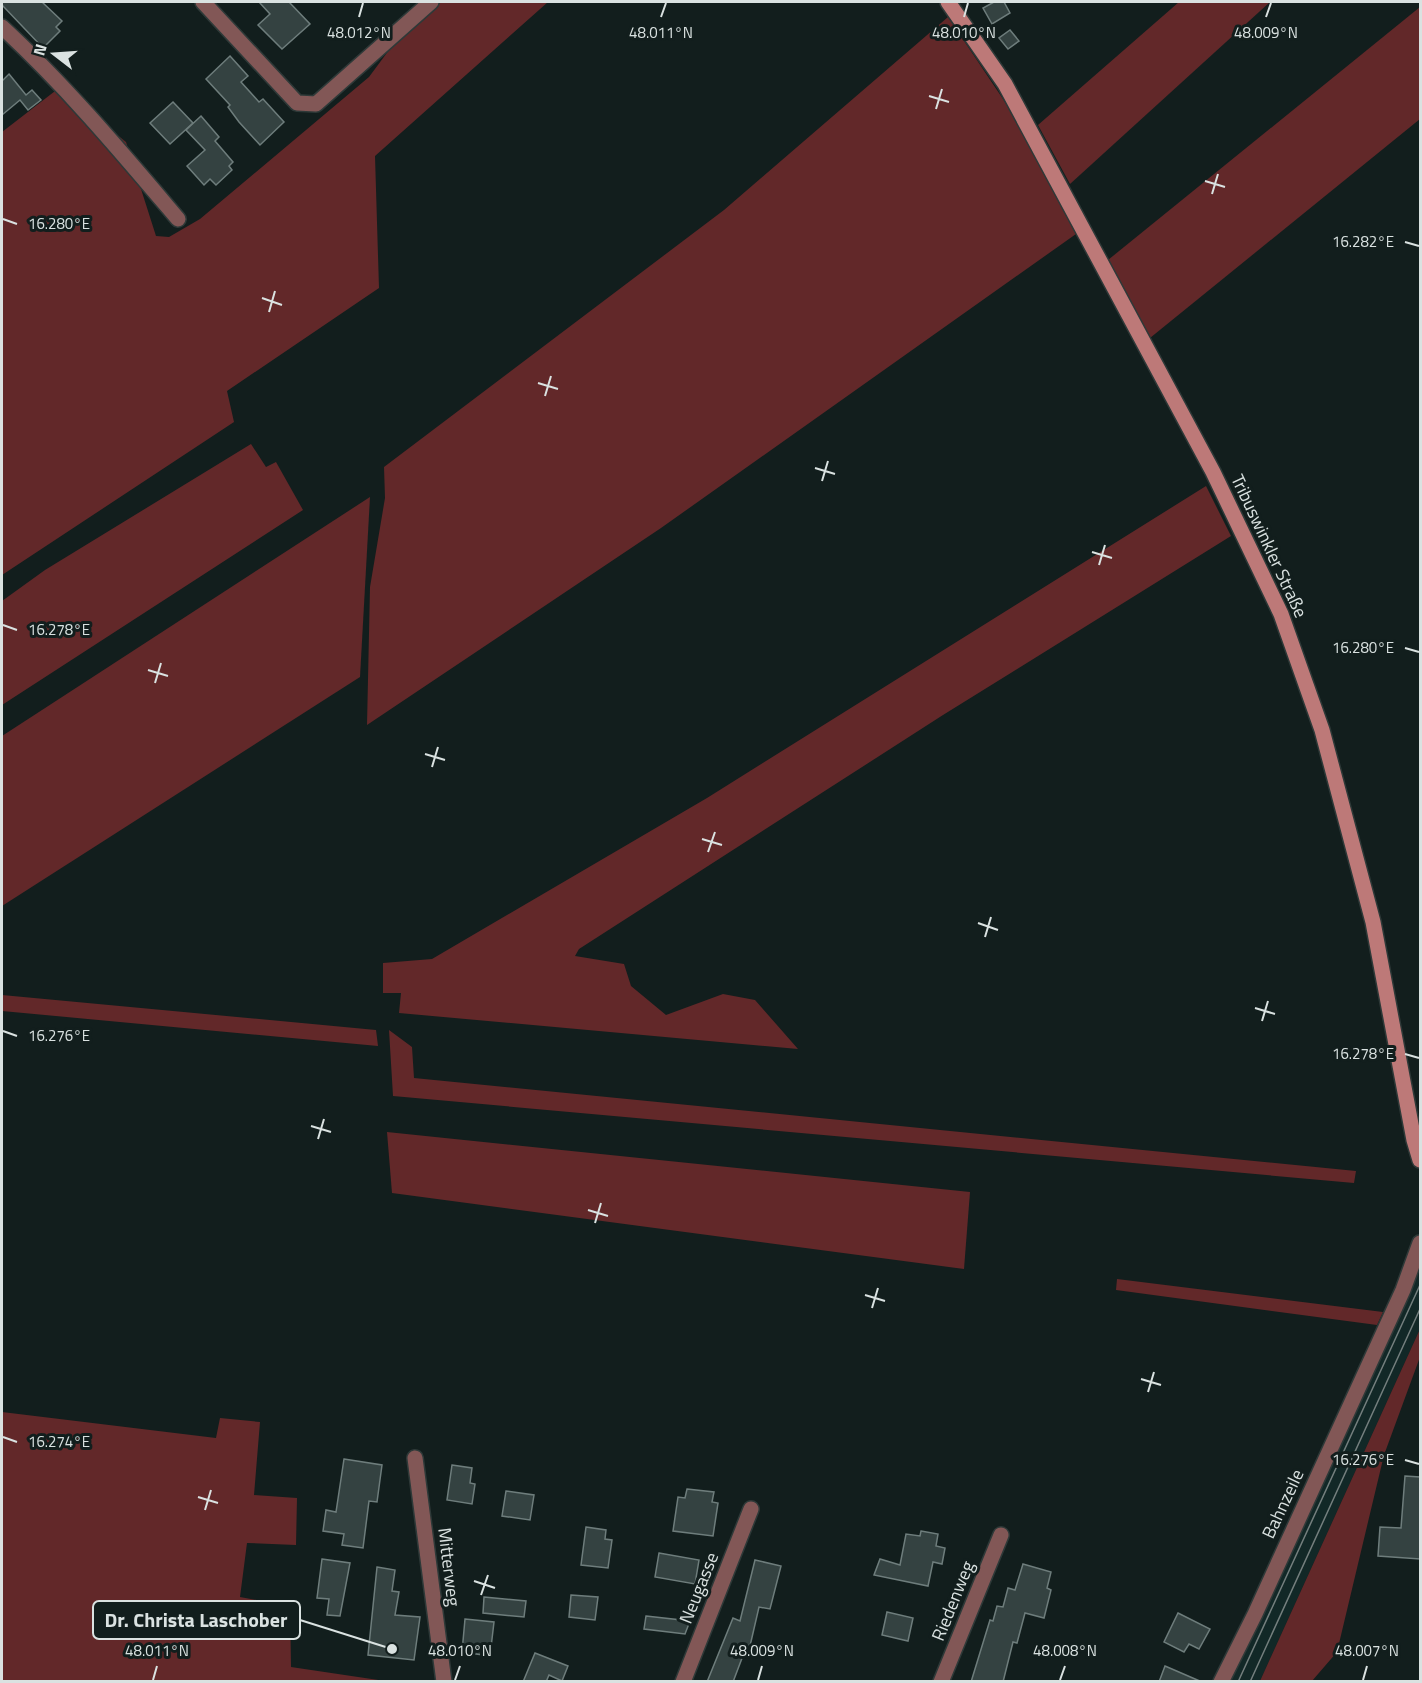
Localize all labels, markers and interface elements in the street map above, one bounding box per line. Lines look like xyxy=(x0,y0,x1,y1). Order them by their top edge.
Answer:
text: 48.012°N xyxy=(327,21,391,44)
text: 48.011°N xyxy=(629,21,693,44)
text: 48.010°N xyxy=(932,21,996,44)
text: 48.009°N xyxy=(1234,21,1298,44)
north arrow xyxy=(24,24,84,84)
text: N xyxy=(27,41,53,58)
text: 16.280°E xyxy=(28,212,90,235)
text: 16.282°E xyxy=(1332,230,1394,253)
street label: Tribuswinkler Straße xyxy=(1224,470,1315,622)
text: 16.278°E xyxy=(28,618,90,641)
text: 16.280°E xyxy=(1332,636,1394,659)
text: 16.276°E xyxy=(28,1024,90,1047)
text: 16.278°E xyxy=(1332,1042,1394,1065)
text: 16.274°E xyxy=(28,1430,90,1453)
text: 16.276°E xyxy=(1332,1448,1394,1471)
street label: Bahnzeile xyxy=(1255,1465,1310,1543)
street label: Mitterweg xyxy=(431,1526,468,1608)
street label: Neugasse xyxy=(672,1548,725,1628)
street label: Riedenweg xyxy=(924,1557,981,1645)
callout: Dr. Christa Laschober xyxy=(93,1601,300,1639)
text: Dr. Christa Laschober xyxy=(105,1604,288,1635)
text: 48.011°N xyxy=(125,1639,189,1662)
text: 48.010°N xyxy=(428,1639,492,1662)
text: 48.009°N xyxy=(730,1639,794,1662)
text: 48.008°N xyxy=(1033,1639,1097,1662)
text: 48.007°N xyxy=(1335,1639,1399,1662)

